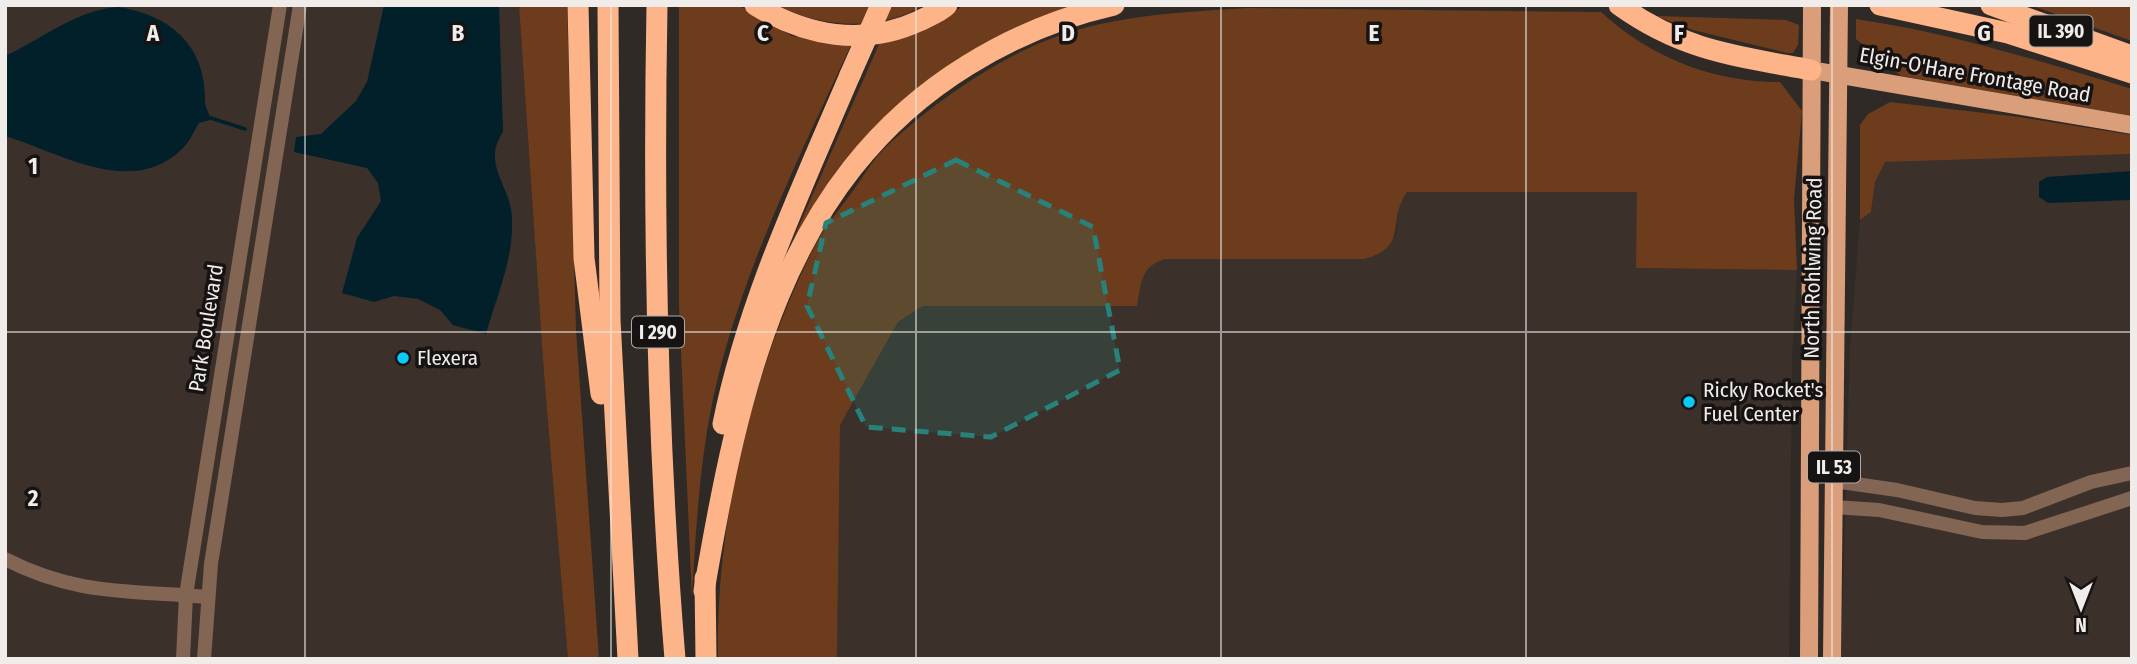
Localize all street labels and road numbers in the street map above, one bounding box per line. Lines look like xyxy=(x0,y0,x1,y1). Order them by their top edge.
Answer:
road number: IL 390 xyxy=(2030,16,2092,46)
street label: Elgin-O'Hare Frontage Road xyxy=(1857,42,2093,108)
street label: North Rohlwing Road xyxy=(1798,177,1828,359)
street label: Park Boulevard xyxy=(183,262,229,394)
road number: I 290 xyxy=(632,316,684,348)
road number: IL 53 xyxy=(1808,452,1860,482)

